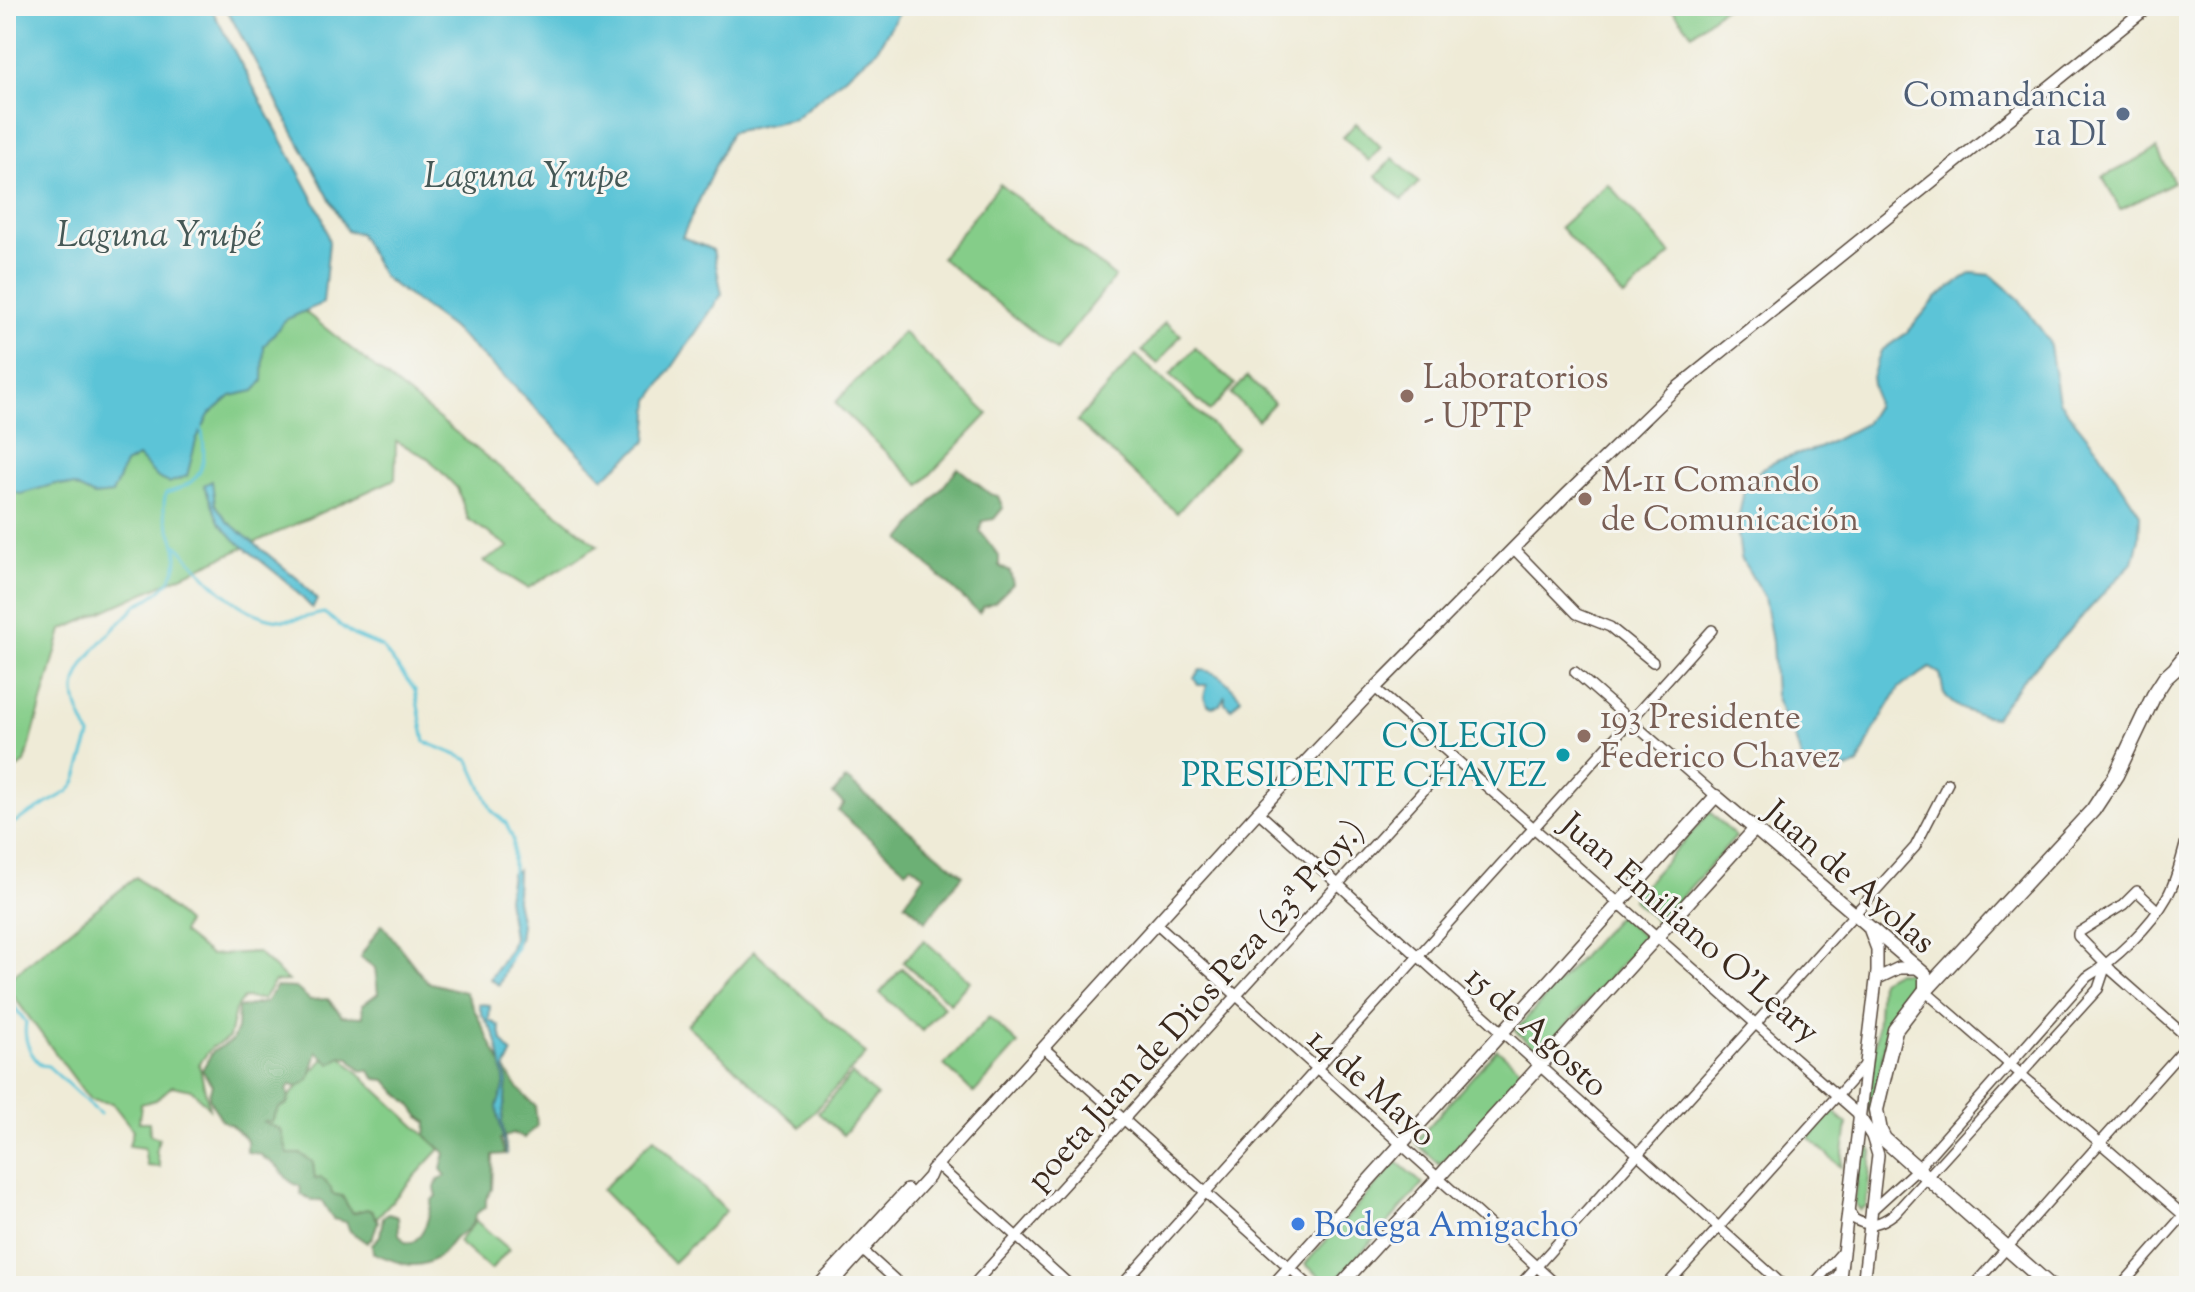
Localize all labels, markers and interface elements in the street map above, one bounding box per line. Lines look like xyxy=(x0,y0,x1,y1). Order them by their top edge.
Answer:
place label: Comandancia 1a DI xyxy=(1903,73,2107,161)
marker: Comandancia 1a DI xyxy=(2114,105,2132,123)
water label: Laguna Yrupe xyxy=(424,152,628,204)
water label: Laguna Yrupé xyxy=(57,211,262,263)
place label: Laboratorios - UPTP xyxy=(1423,355,1609,443)
marker: Laboratorios - UPTP xyxy=(1398,387,1416,405)
place label: M-11 Comando de Comunicación xyxy=(1601,458,1859,546)
marker: M-11 Comando de Comunicación xyxy=(1576,490,1594,508)
place label: 193 Presidente Federico Chavez xyxy=(1600,695,1840,783)
place label: COLEGIO PRESIDENTE CHAVEZ xyxy=(1181,714,1547,802)
marker: 193 Presidente Federico Chavez xyxy=(1575,727,1593,745)
marker: COLEGIO PRESIDENTE CHAVEZ xyxy=(1554,746,1572,764)
street label: Juan de Ayolas xyxy=(1751,789,1945,967)
street label: Juan Emiliano O'Leary xyxy=(1546,801,1829,1057)
street label: poeta Juan de Dios Peza (23ª Proy.) xyxy=(1016,809,1377,1203)
street label: 15 de Agosto xyxy=(1453,955,1618,1110)
street label: 14 de Mayo xyxy=(1295,1017,1446,1160)
place label: Bodega Amigacho xyxy=(1314,1203,1579,1252)
marker: Bodega Amigacho xyxy=(1289,1215,1307,1233)

